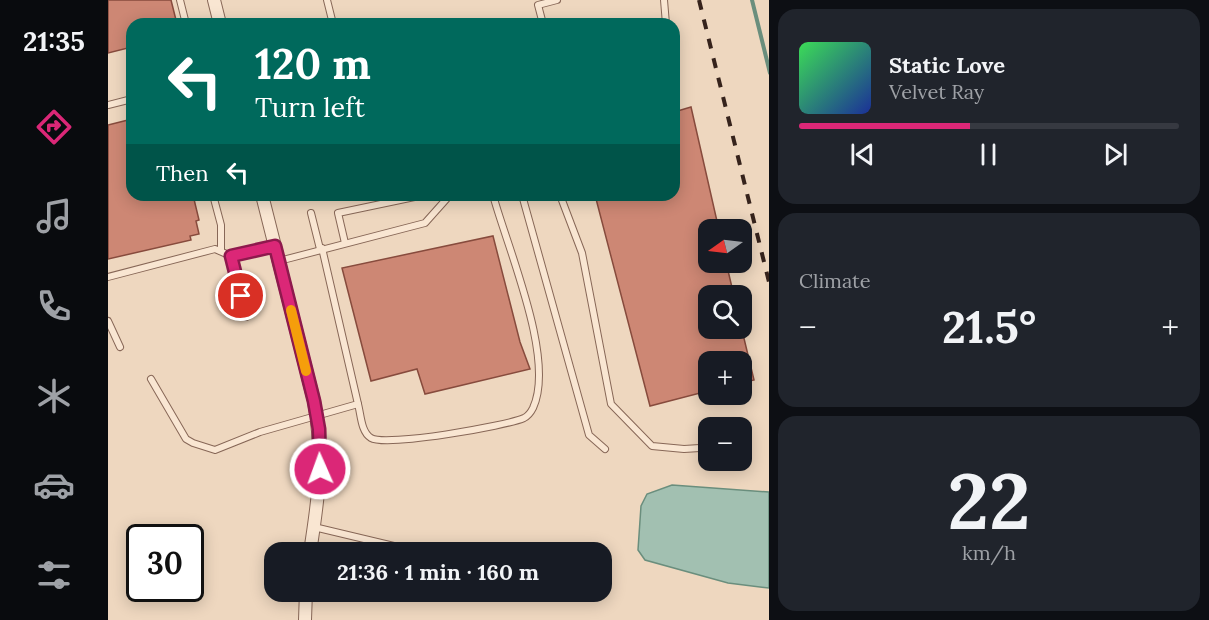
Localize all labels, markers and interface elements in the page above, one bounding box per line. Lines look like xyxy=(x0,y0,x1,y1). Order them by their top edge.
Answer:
text: 21:35 xyxy=(23,24,85,58)
text: 120 m xyxy=(255,37,371,91)
icon: left xyxy=(156,42,234,120)
text: Static Love xyxy=(889,51,1005,79)
text: Velvet Ray xyxy=(889,79,984,104)
text: Turn left xyxy=(255,90,365,124)
icon: directions xyxy=(33,106,75,148)
icon: previous xyxy=(846,138,879,171)
icon: pause xyxy=(972,138,1005,171)
icon: next xyxy=(1099,138,1132,171)
icon: left xyxy=(221,156,254,189)
text: Then xyxy=(156,159,209,187)
icon: music xyxy=(33,195,75,237)
north arrow xyxy=(698,219,752,273)
map controls xyxy=(698,219,752,471)
text: Climate xyxy=(799,268,871,293)
pin xyxy=(215,270,266,321)
icon: arrive xyxy=(224,279,257,312)
icon: phone xyxy=(33,285,75,327)
button: search xyxy=(698,285,752,339)
text: 21.5° xyxy=(942,298,1036,355)
text: − xyxy=(799,306,817,348)
text: + xyxy=(1161,306,1179,348)
button: + xyxy=(698,351,752,405)
icon: climate xyxy=(33,375,75,417)
button: − xyxy=(698,417,752,471)
position arrow xyxy=(288,437,352,501)
text: 22 xyxy=(947,451,1031,550)
icon: car xyxy=(33,464,75,506)
speed limit sign: 30 xyxy=(126,524,204,602)
text: km/h xyxy=(962,540,1016,565)
icon: filters xyxy=(33,554,75,596)
text: 21:36 · 1 min · 160 m xyxy=(337,558,539,586)

